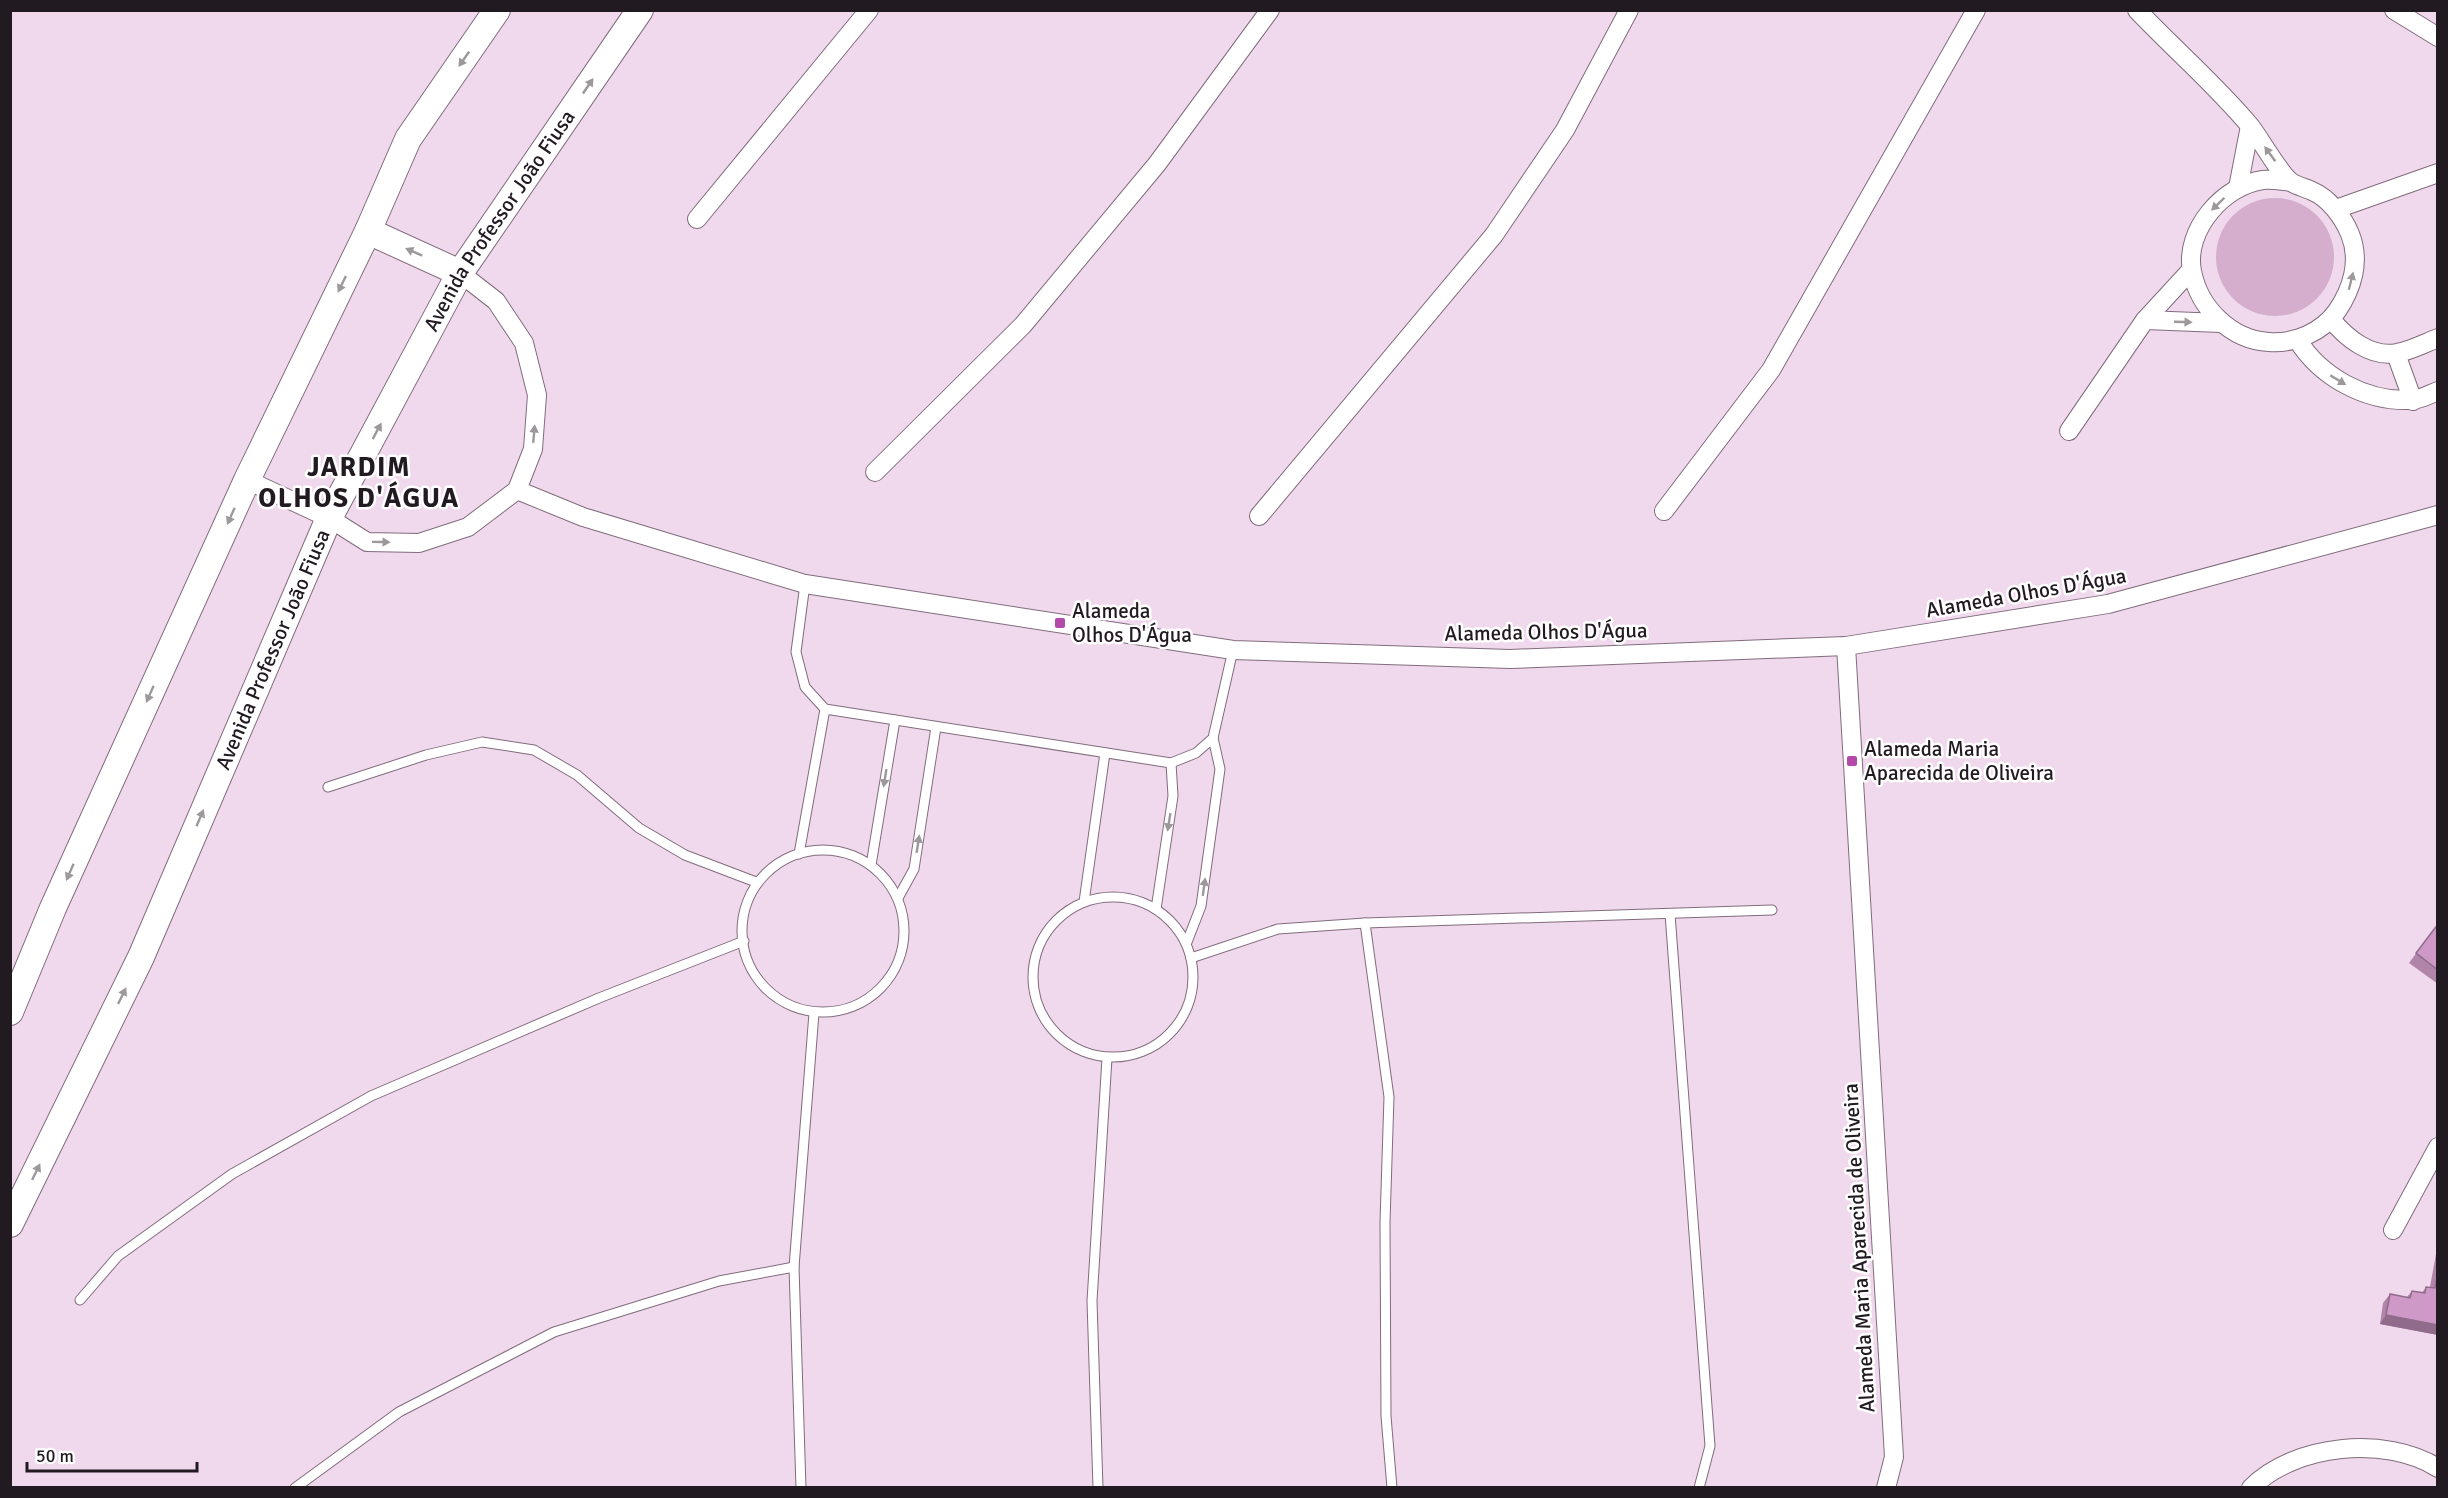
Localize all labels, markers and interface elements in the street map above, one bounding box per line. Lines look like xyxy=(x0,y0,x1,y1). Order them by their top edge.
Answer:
one-way arrow xyxy=(458,50,470,66)
one-way arrow xyxy=(582,78,593,94)
street label: Avenida Professor João Fiusa xyxy=(418,105,581,336)
one-way arrow xyxy=(2264,146,2276,162)
one-way arrow xyxy=(2212,196,2226,210)
one-way arrow xyxy=(406,248,423,257)
one-way arrow xyxy=(2347,272,2357,290)
one-way arrow xyxy=(338,275,347,292)
one-way arrow xyxy=(2173,317,2192,326)
one-way arrow xyxy=(2330,374,2346,385)
one-way arrow xyxy=(372,422,382,439)
one-way arrow xyxy=(529,425,539,444)
district label: JARDIM OLHOS D'ÁGUA xyxy=(258,451,460,515)
one-way arrow xyxy=(226,508,235,525)
street label: Avenida Professor João Fiusa xyxy=(210,525,336,774)
one-way arrow xyxy=(371,537,390,547)
street label: Alameda Olhos D'Água xyxy=(1924,563,2128,623)
place label: Alameda Olhos D'Água xyxy=(1072,598,1192,648)
marker: Alameda Olhos D'Água xyxy=(1053,616,1067,630)
street label: Alameda Olhos D'Água xyxy=(1444,617,1648,647)
one-way arrow xyxy=(145,686,155,704)
place label: Alameda Maria Aparecida de Oliveira xyxy=(1864,736,2054,786)
marker: Alameda Maria Aparecida de Oliveira xyxy=(1845,754,1859,768)
one-way arrow xyxy=(881,769,890,788)
one-way arrow xyxy=(196,809,206,827)
one-way arrow xyxy=(1165,812,1174,831)
one-way arrow xyxy=(914,834,923,853)
one-way arrow xyxy=(65,863,74,880)
one-way arrow xyxy=(1199,877,1209,896)
one-way arrow xyxy=(117,988,126,1005)
street label: Alameda Maria Aparecida de Oliveira xyxy=(1837,1083,1881,1413)
one-way arrow xyxy=(32,1163,41,1180)
scale bar xyxy=(27,1435,196,1473)
text: 50 m xyxy=(36,1445,74,1467)

